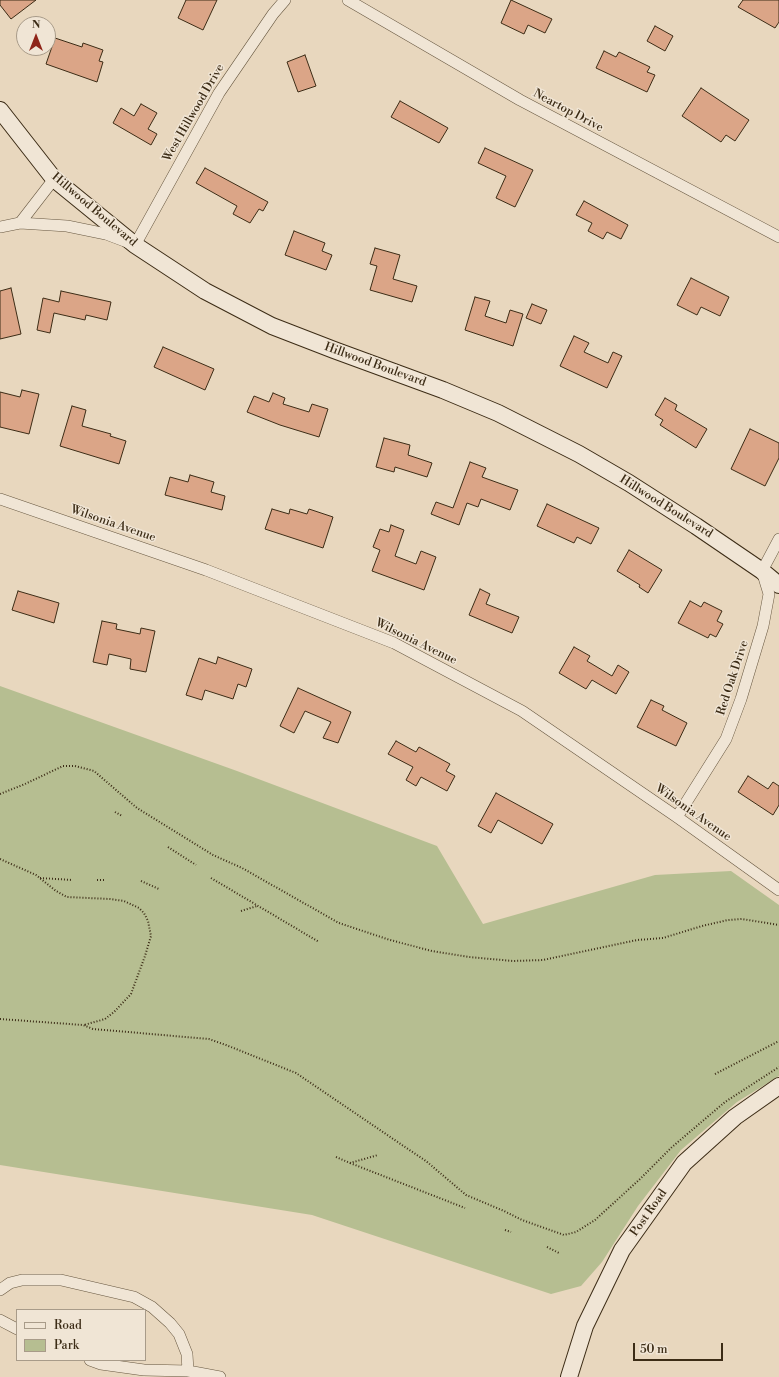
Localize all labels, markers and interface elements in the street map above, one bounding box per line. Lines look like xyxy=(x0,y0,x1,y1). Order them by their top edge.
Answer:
north arrow xyxy=(16,16,56,56)
text: N xyxy=(32,18,40,32)
street label: West Hillwood Drive xyxy=(160,62,228,164)
street label: Neartop Drive xyxy=(531,87,605,135)
street label: Hillwood Boulevard xyxy=(48,170,140,250)
street label: Hillwood Boulevard xyxy=(322,340,428,390)
street label: Hillwood Boulevard xyxy=(617,473,715,541)
street label: Wilsonia Avenue xyxy=(68,503,158,545)
street label: Wilsonia Avenue xyxy=(373,616,459,668)
street label: Red Oak Drive xyxy=(714,639,752,717)
street label: Wilsonia Avenue xyxy=(652,782,734,844)
street label: Post Road xyxy=(628,1187,670,1239)
legend xyxy=(16,1309,146,1361)
text: Road xyxy=(54,1318,82,1333)
scale bar xyxy=(635,1335,725,1361)
text: Park xyxy=(54,1338,79,1353)
text: 50 m xyxy=(640,1342,668,1357)

